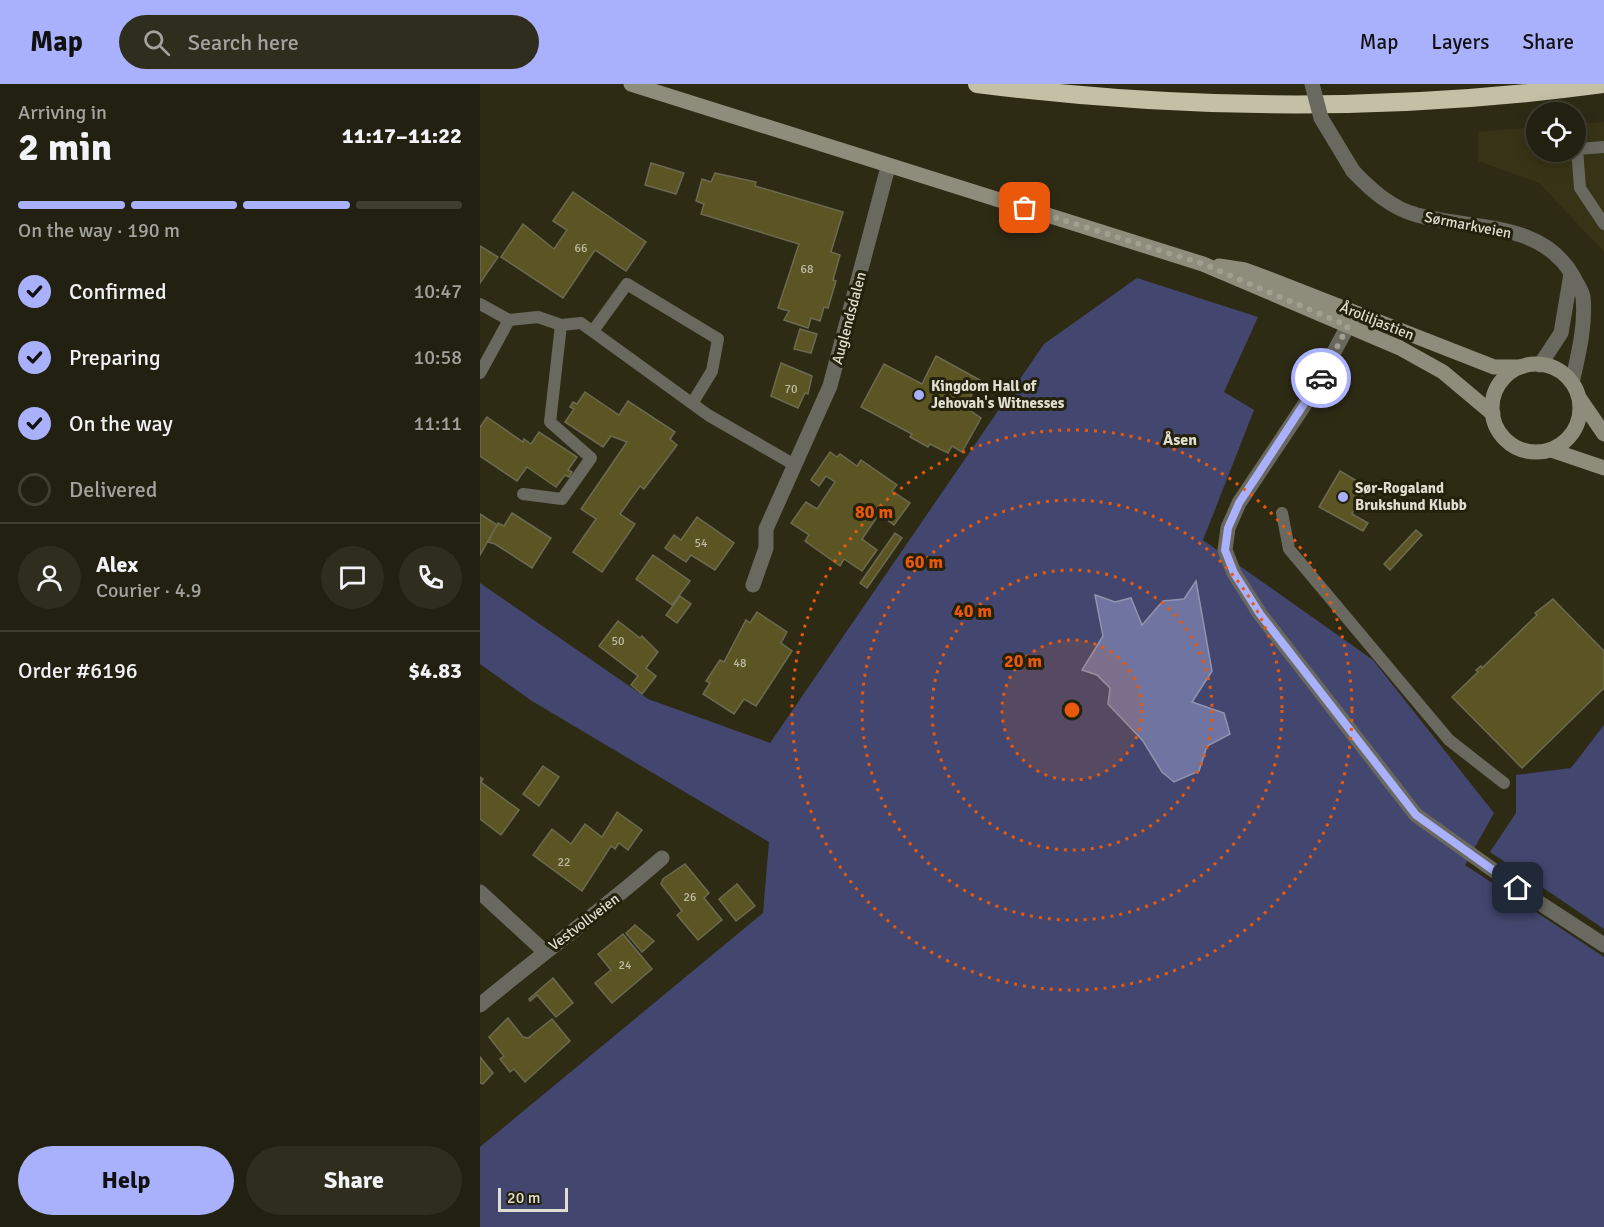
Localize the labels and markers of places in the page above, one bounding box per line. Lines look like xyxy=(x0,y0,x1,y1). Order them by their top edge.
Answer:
pin xyxy=(999,182,1050,233)
place label: Kingdom Hall of Jehovah's Witnesses xyxy=(931,377,1065,412)
marker: Kingdom Hall of Jehovah's Witnesses xyxy=(912,388,926,402)
place label: Sør-Rogaland Brukshund Klubb xyxy=(1355,479,1467,514)
marker: Sør-Rogaland Brukshund Klubb xyxy=(1336,490,1350,504)
centre of rings xyxy=(1062,700,1082,720)
pin xyxy=(1492,862,1543,913)

